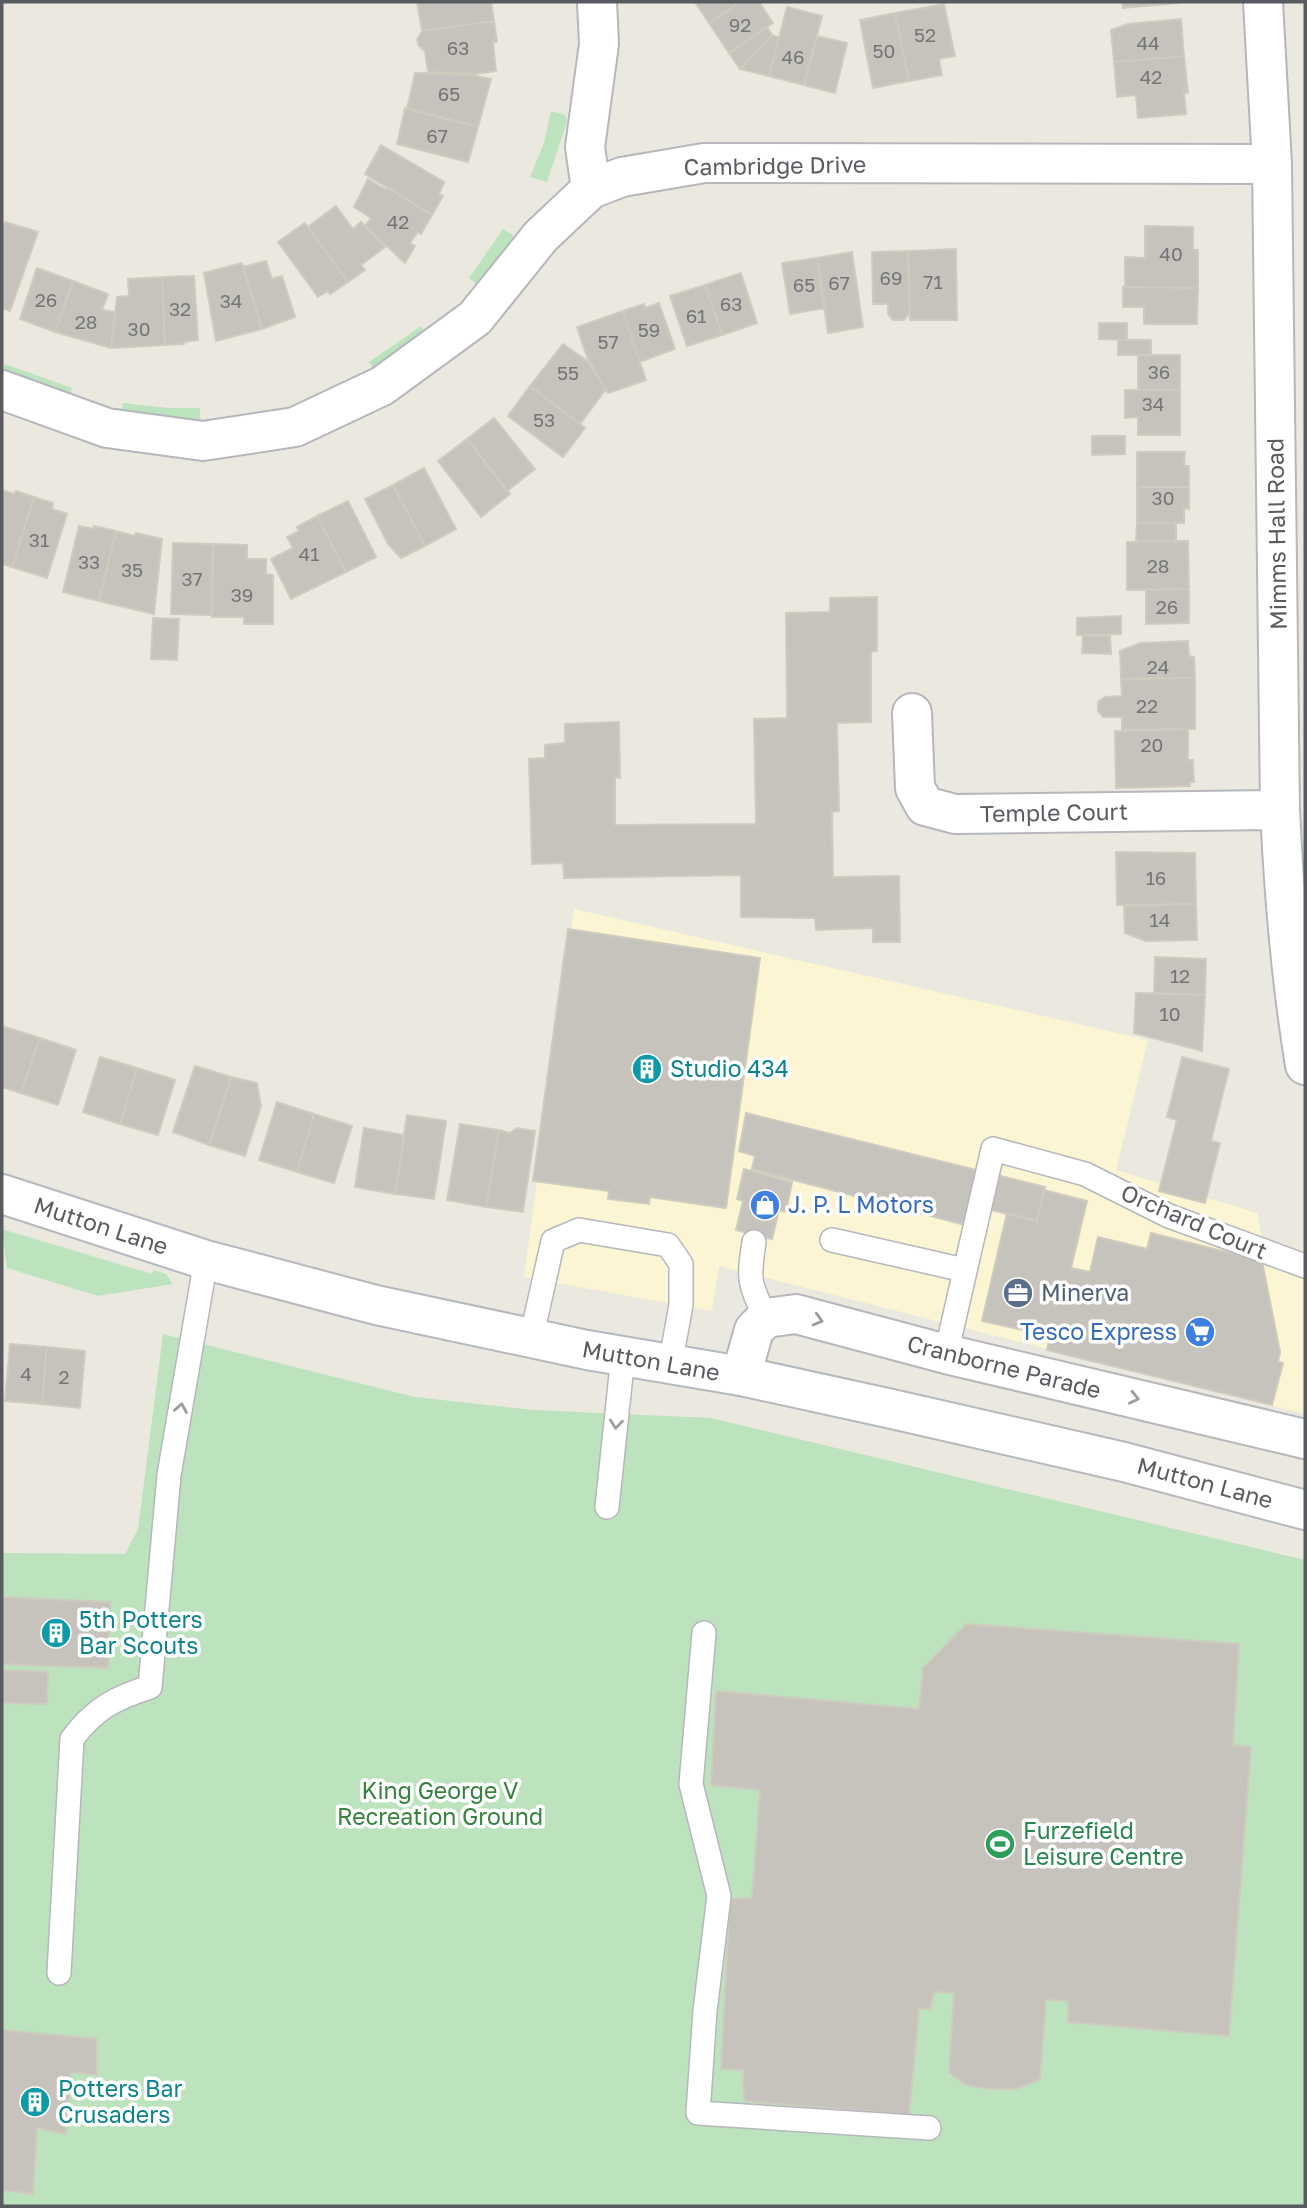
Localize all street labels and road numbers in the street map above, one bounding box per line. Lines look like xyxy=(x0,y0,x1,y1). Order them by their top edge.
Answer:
street label: Cambridge Drive xyxy=(683,149,867,181)
street label: Mimms Hall Road xyxy=(1260,438,1292,630)
street label: Temple Court xyxy=(980,797,1128,827)
street label: Orchard Court xyxy=(1117,1178,1272,1264)
street label: Mutton Lane xyxy=(31,1190,172,1260)
street label: Cranborne Parade xyxy=(904,1328,1104,1404)
street label: Mutton Lane xyxy=(580,1334,722,1386)
street label: Mutton Lane xyxy=(1134,1450,1276,1514)

